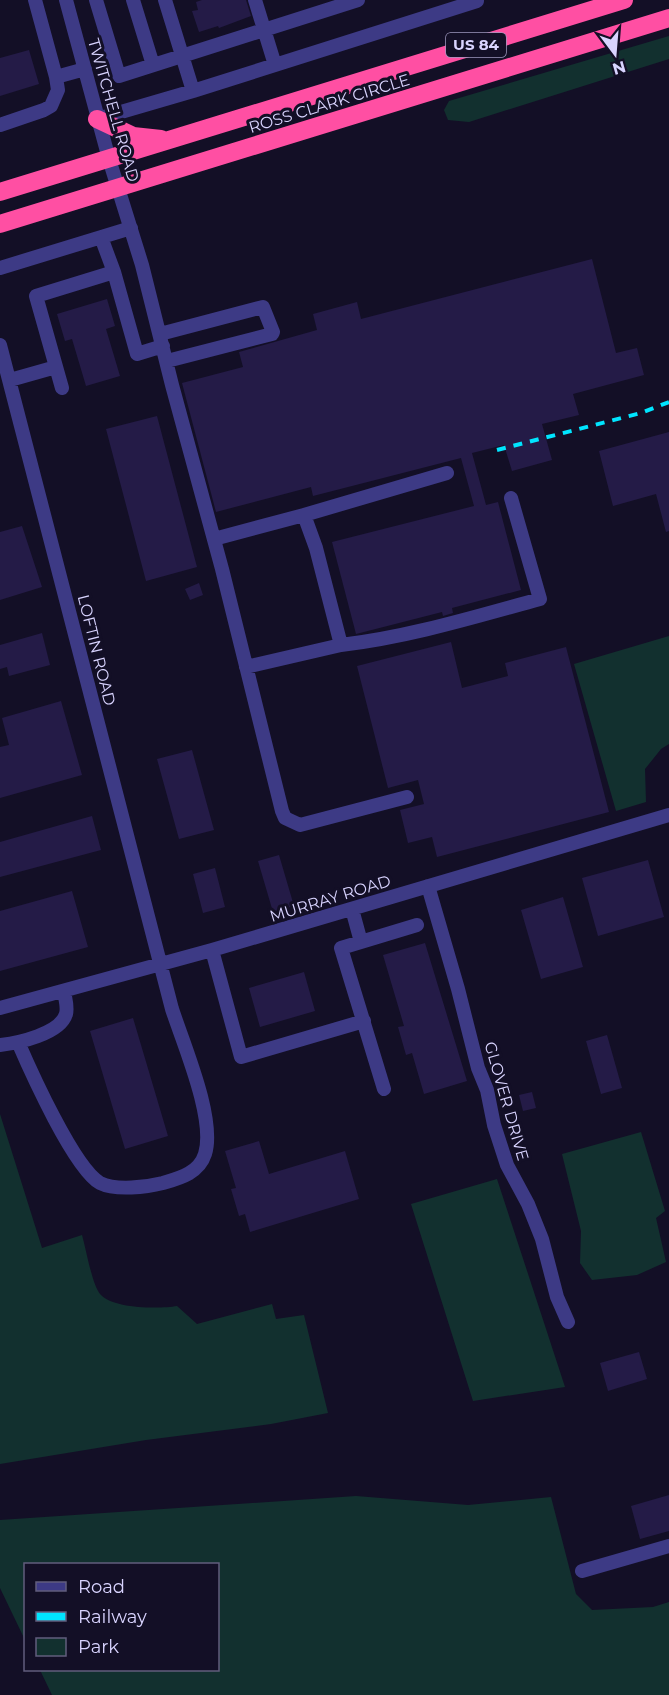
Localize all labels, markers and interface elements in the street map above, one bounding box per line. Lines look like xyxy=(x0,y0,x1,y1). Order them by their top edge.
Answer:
north arrow xyxy=(585,24,645,84)
road number: US 84 xyxy=(446,33,506,57)
street label: TWITCHELL ROAD xyxy=(84,36,143,184)
text: N xyxy=(610,57,628,79)
street label: ROSS CLARK CIRCLE xyxy=(246,70,412,137)
street label: LOFTIN ROAD xyxy=(74,593,119,708)
street label: MURRAY ROAD xyxy=(267,871,393,926)
street label: GLOVER DRIVE xyxy=(480,1039,533,1163)
legend xyxy=(24,1563,219,1671)
text: Road xyxy=(78,1576,125,1598)
text: Railway xyxy=(78,1606,147,1628)
text: Park xyxy=(78,1636,119,1658)

